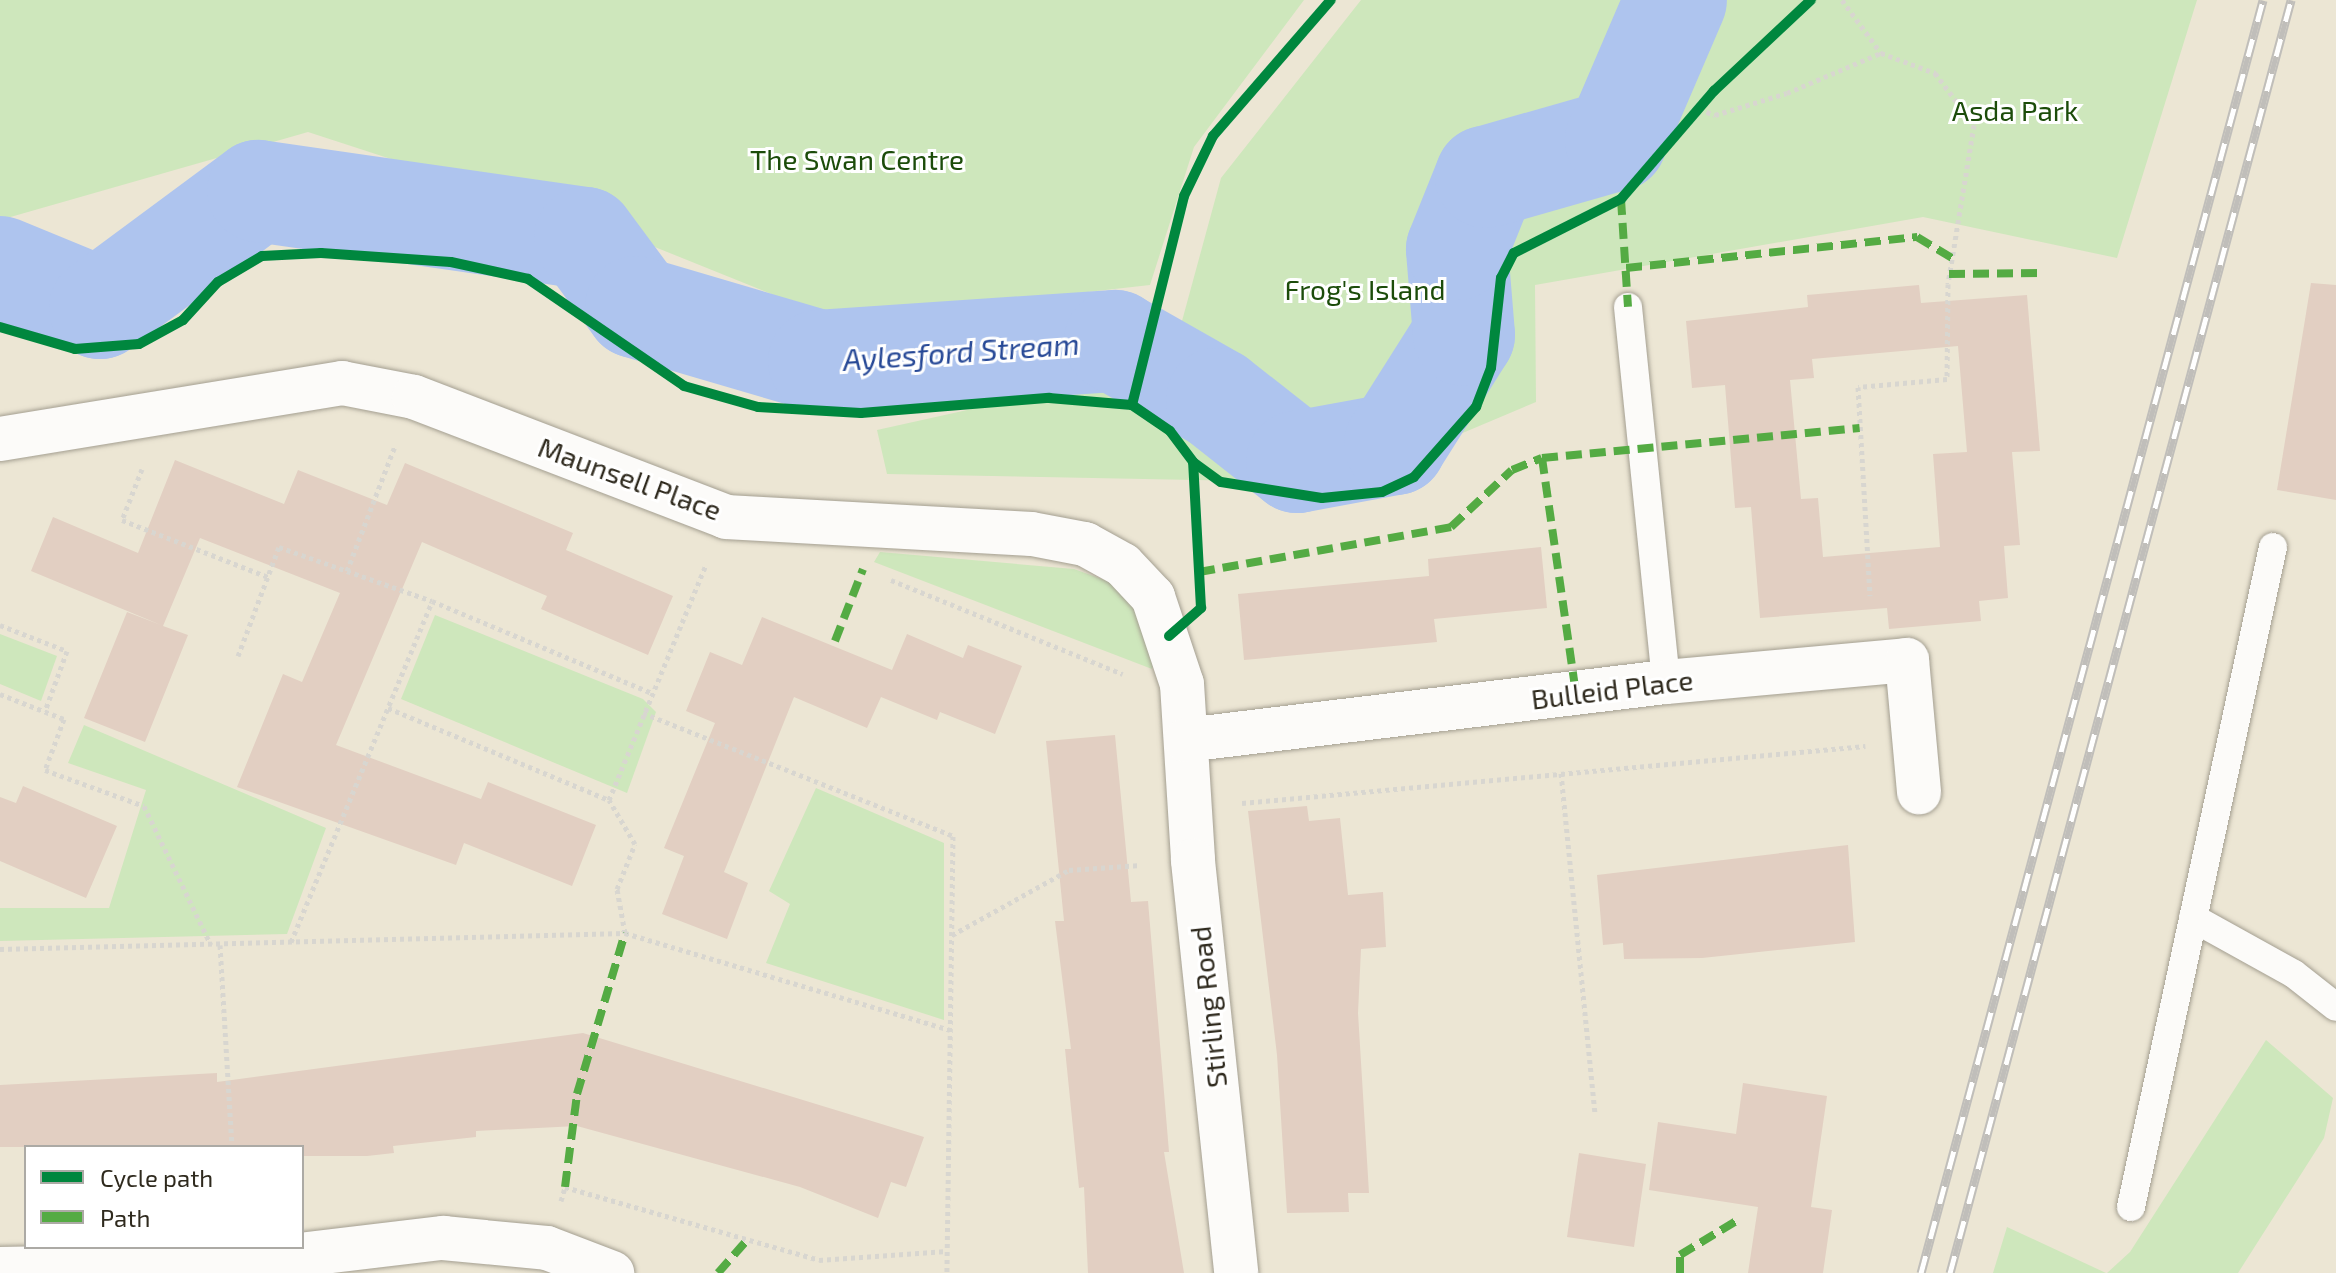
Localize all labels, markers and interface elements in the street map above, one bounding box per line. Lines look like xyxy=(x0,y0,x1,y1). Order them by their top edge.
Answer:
park label: Asda Park xyxy=(1952,93,2078,127)
park label: The Swan Centre xyxy=(750,142,964,176)
park label: Frog's Island xyxy=(1285,272,1445,306)
water label: Aylesford Stream xyxy=(842,325,1080,377)
street label: Maunsell Place xyxy=(534,429,726,527)
street label: Bulleid Place xyxy=(1529,662,1695,716)
street label: Stirling Road xyxy=(1183,925,1233,1089)
legend xyxy=(24,1145,304,1249)
text: Cycle path xyxy=(100,1163,213,1192)
text: Path xyxy=(100,1203,150,1232)

